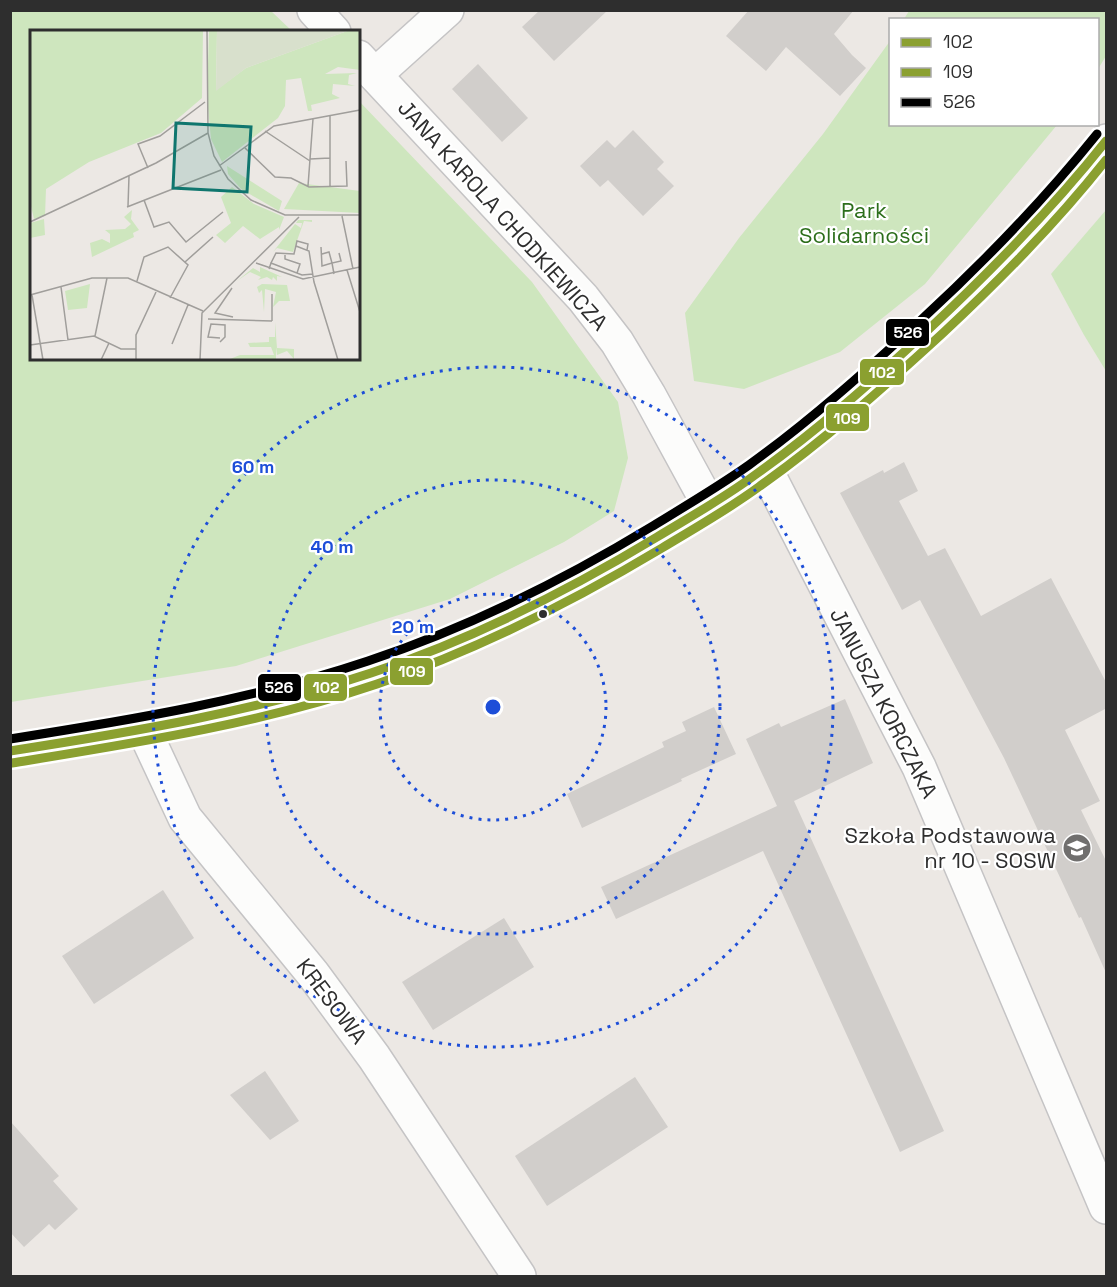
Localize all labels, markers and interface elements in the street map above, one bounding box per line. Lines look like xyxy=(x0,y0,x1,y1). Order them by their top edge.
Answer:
legend xyxy=(889,18,1099,126)
inset map xyxy=(30,30,360,360)
text: 102 xyxy=(943,30,973,53)
text: 109 xyxy=(943,60,973,83)
text: 526 xyxy=(943,90,976,113)
street label: JANA KAROLA CHODKIEWICZA xyxy=(392,94,614,336)
park label: Park Solidarności xyxy=(799,196,929,249)
line badge: 526 xyxy=(885,318,930,347)
text: 526 xyxy=(894,322,923,343)
line badge: 102 xyxy=(859,358,905,386)
text: 102 xyxy=(868,362,896,383)
line badge: 109 xyxy=(825,403,870,432)
text: 109 xyxy=(833,408,861,429)
text: 60 m xyxy=(232,455,274,478)
text: 40 m xyxy=(310,535,354,558)
street label: JANUSZA KORCZAKA xyxy=(824,603,944,803)
unlabelled marker xyxy=(537,608,549,620)
text: 20 m xyxy=(392,615,434,638)
line badge: 109 xyxy=(389,657,434,686)
text: 109 xyxy=(398,661,426,682)
line badge: 526 xyxy=(257,673,302,702)
line badge: 102 xyxy=(303,673,348,702)
text: 526 xyxy=(265,677,294,698)
text: 102 xyxy=(312,677,340,698)
centre of rings xyxy=(483,697,503,717)
place label: Szkoła Podstawowa nr 10 - SOSW xyxy=(844,821,1056,874)
school or university icon: Szkoła Podstawowa nr 10 - SOSW xyxy=(1061,832,1093,864)
street label: KRESOWA xyxy=(291,953,373,1050)

